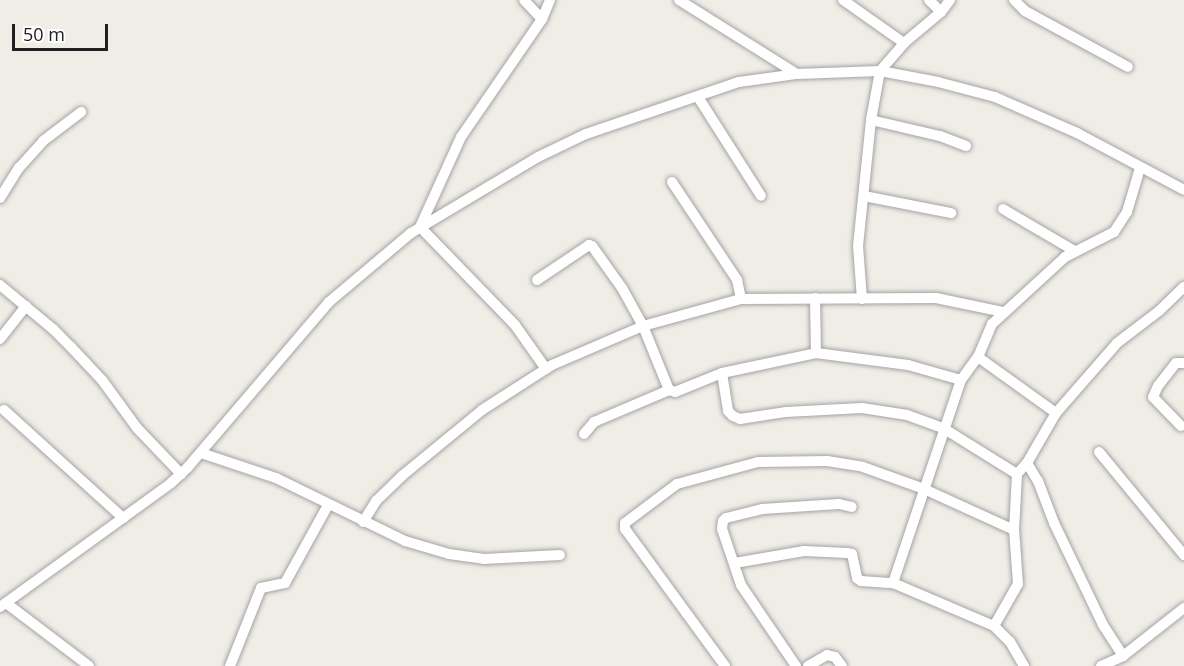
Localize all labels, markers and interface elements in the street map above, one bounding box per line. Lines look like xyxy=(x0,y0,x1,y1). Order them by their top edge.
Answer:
scale bar xyxy=(15,12,111,50)
text: 50 m xyxy=(23,22,65,46)

